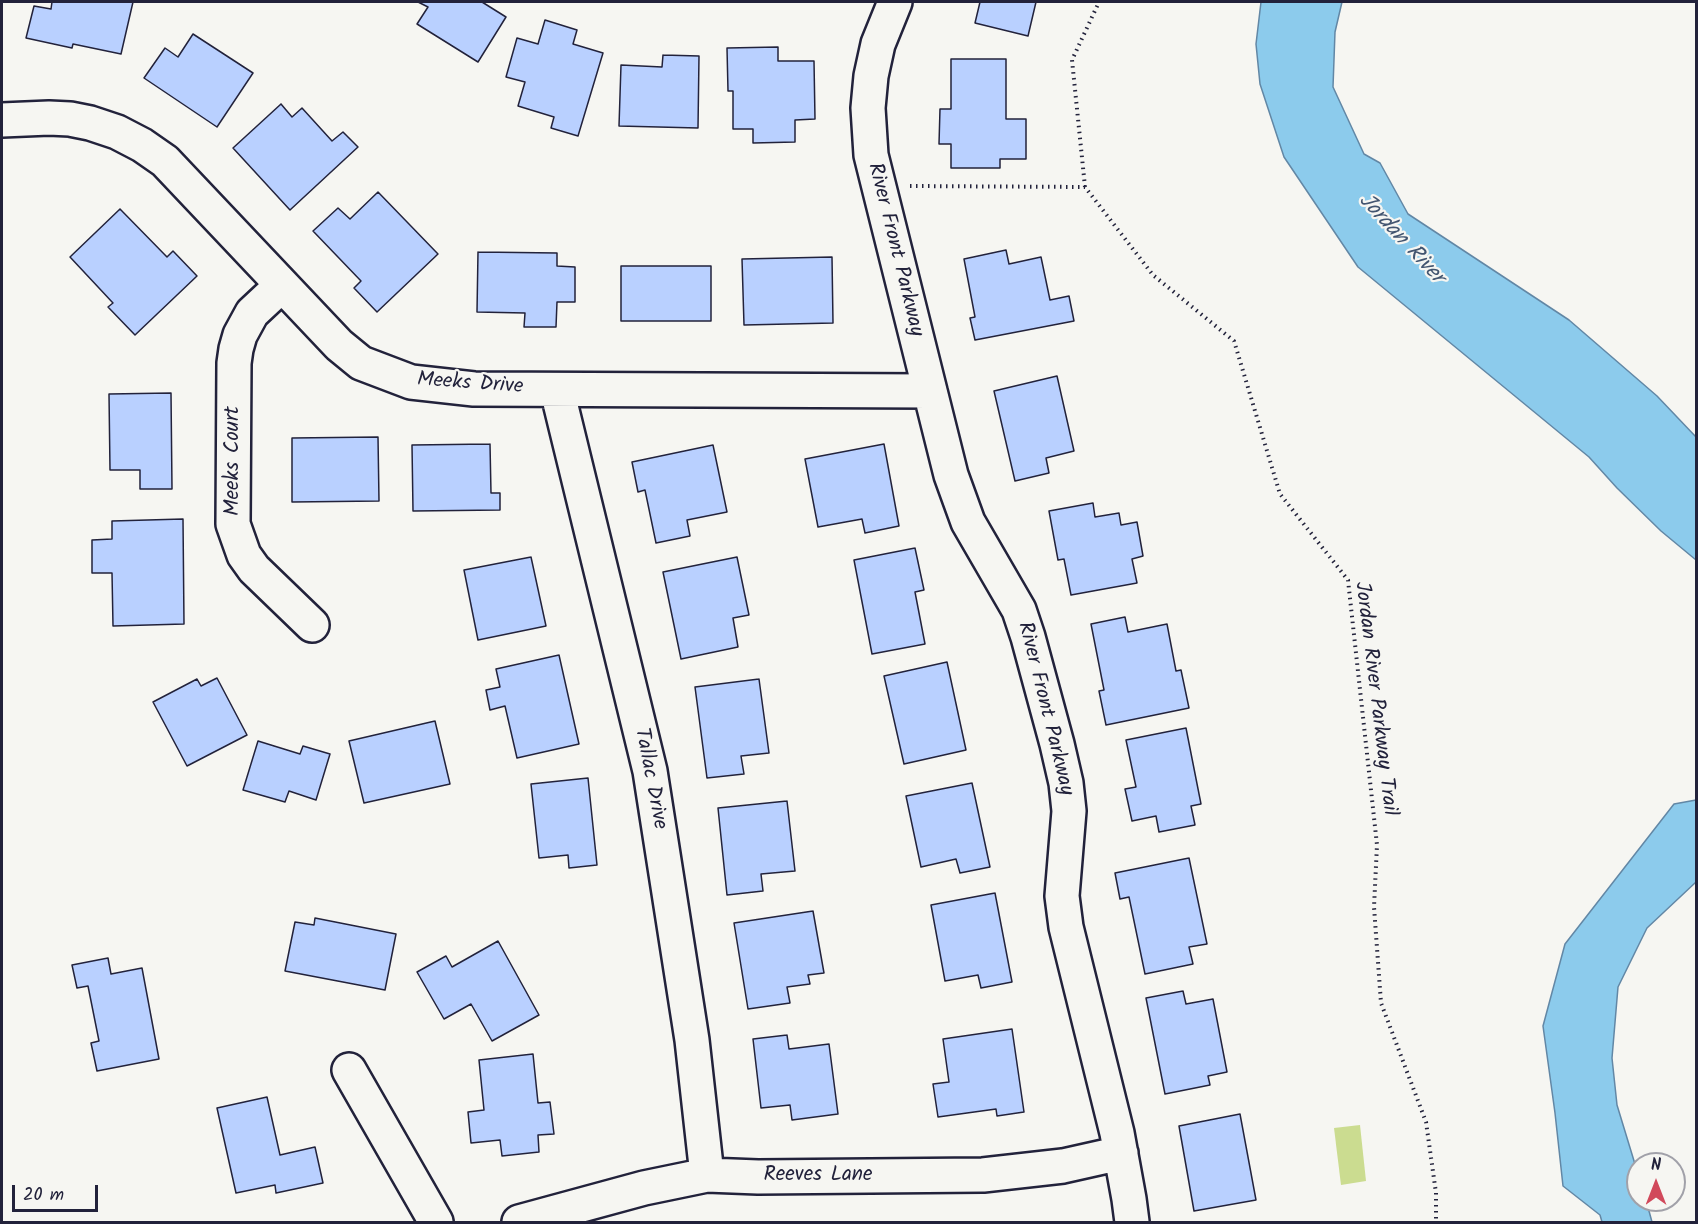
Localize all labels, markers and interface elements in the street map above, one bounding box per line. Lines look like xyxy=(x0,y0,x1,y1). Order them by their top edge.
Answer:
street label: River Front Parkway xyxy=(860,161,928,339)
water label: Jordan River xyxy=(1351,189,1449,291)
street label: Meeks Drive xyxy=(416,369,524,401)
street label: Meeks Court xyxy=(221,406,247,516)
street label: Jordan River Parkway Trail xyxy=(1347,581,1401,817)
street label: River Front Parkway xyxy=(1010,620,1078,798)
street label: Tallac Drive xyxy=(627,726,671,832)
north arrow xyxy=(1626,1152,1686,1212)
text: N xyxy=(1651,1153,1661,1178)
street label: Reeves Lane xyxy=(764,1163,872,1189)
scale bar xyxy=(15,1173,100,1211)
text: 20 m xyxy=(23,1181,64,1210)

